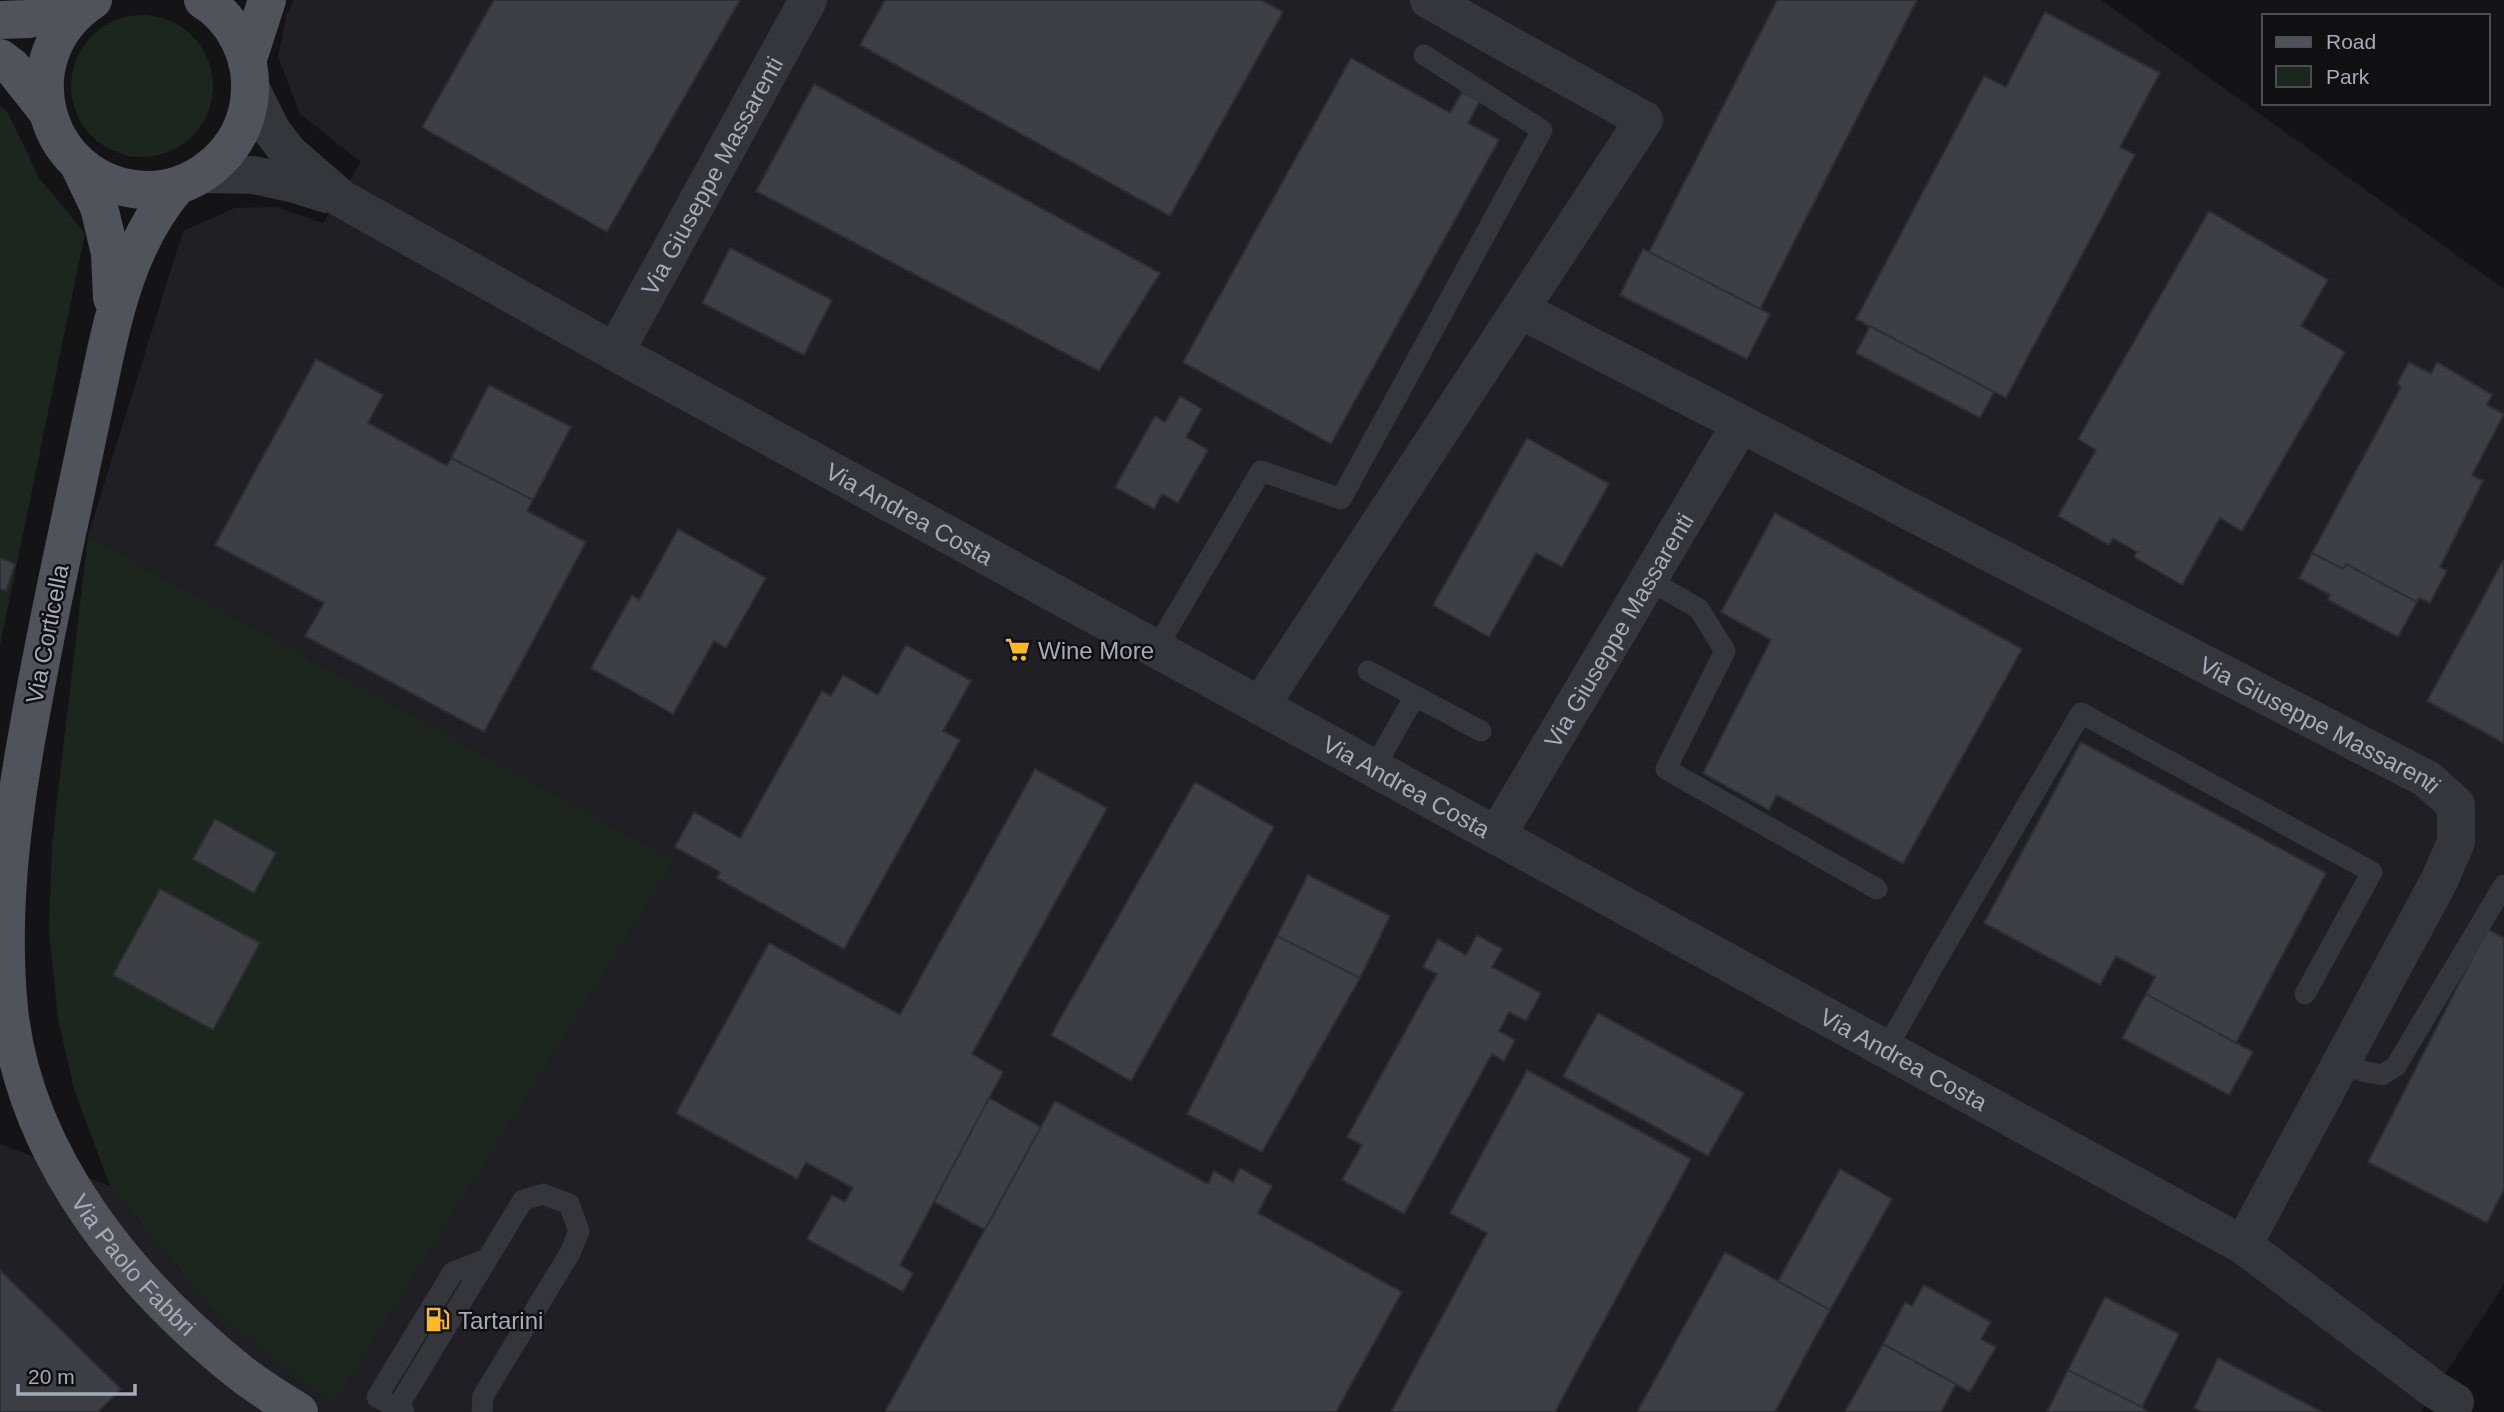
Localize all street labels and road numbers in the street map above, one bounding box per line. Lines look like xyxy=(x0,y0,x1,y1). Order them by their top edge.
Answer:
street label: Via Giuseppe Massarenti xyxy=(635,52,788,300)
street label: Via Andrea Costa xyxy=(821,457,998,571)
street label: Via Giuseppe Massarenti xyxy=(1538,508,1698,752)
street label: Via Corticella xyxy=(20,562,74,706)
street label: Via Giuseppe Massarenti xyxy=(2195,650,2446,798)
street label: Via Andrea Costa xyxy=(1318,730,1495,843)
street label: Via Andrea Costa xyxy=(1815,1002,1993,1116)
street label: Via Paolo Fabbri xyxy=(66,1189,201,1341)

